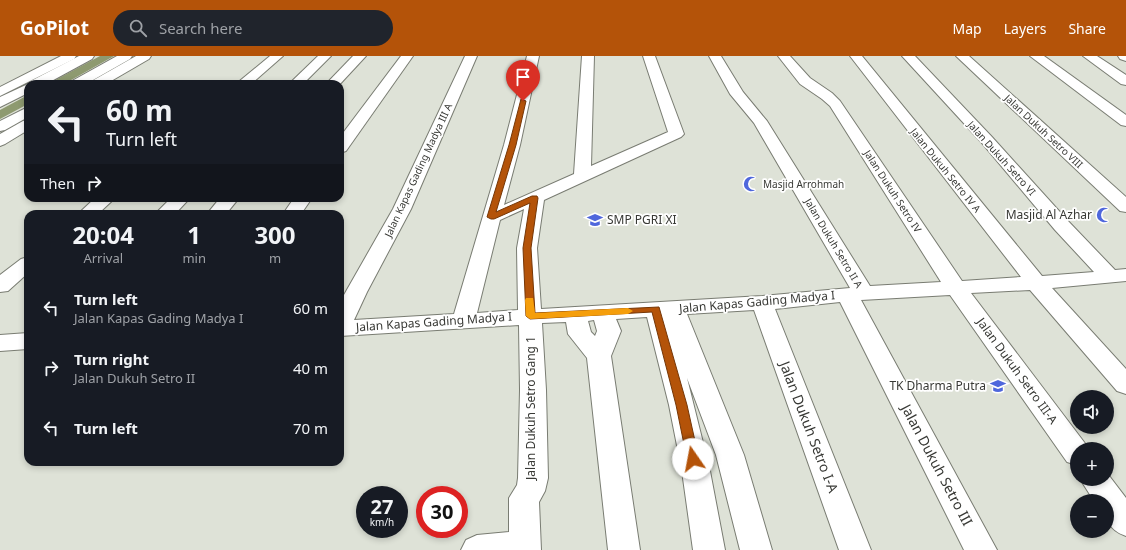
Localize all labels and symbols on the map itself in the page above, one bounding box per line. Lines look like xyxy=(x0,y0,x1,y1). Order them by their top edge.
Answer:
pin xyxy=(506,60,540,101)
street label: Jalan Dukuh Setro VIII xyxy=(1002,92,1086,170)
street label: Jalan Kapas Gading Madya III A xyxy=(380,100,455,240)
street label: Jalan Dukuh Setro VI xyxy=(965,118,1039,198)
street label: Jalan Dukuh Setro IV A xyxy=(907,124,985,216)
street label: Jalan Dukuh Setro IV xyxy=(860,146,925,235)
mosque icon: Masjid Arrohmah xyxy=(742,175,760,193)
place label: Masjid Arrohmah xyxy=(763,177,844,191)
street label: Jalan Dukuh Setro II A xyxy=(801,195,867,291)
place label: Masjid Al Azhar xyxy=(1006,206,1092,223)
mosque icon: Masjid Al Azhar xyxy=(1095,206,1113,224)
school or university icon: SMP PGRI XI xyxy=(586,211,604,229)
place label: SMP PGRI XI xyxy=(607,211,677,228)
street label: Jalan Kapas Gading Madya I xyxy=(677,286,836,317)
street label: Jalan Kapas Gading Madya I xyxy=(354,308,513,336)
street label: Jalan Dukuh Setro III-A xyxy=(972,313,1062,428)
street label: Jalan Dukuh Setro Gang 1 xyxy=(522,336,539,481)
street label: Jalan Dukuh Setro I-A xyxy=(775,357,843,495)
place label: TK Dharma Putra xyxy=(889,377,986,394)
school or university icon: TK Dharma Putra xyxy=(989,377,1007,395)
street label: Jalan Dukuh Setro III xyxy=(896,399,978,529)
position arrow xyxy=(672,438,714,480)
speed limit sign: 30 xyxy=(416,486,468,538)

